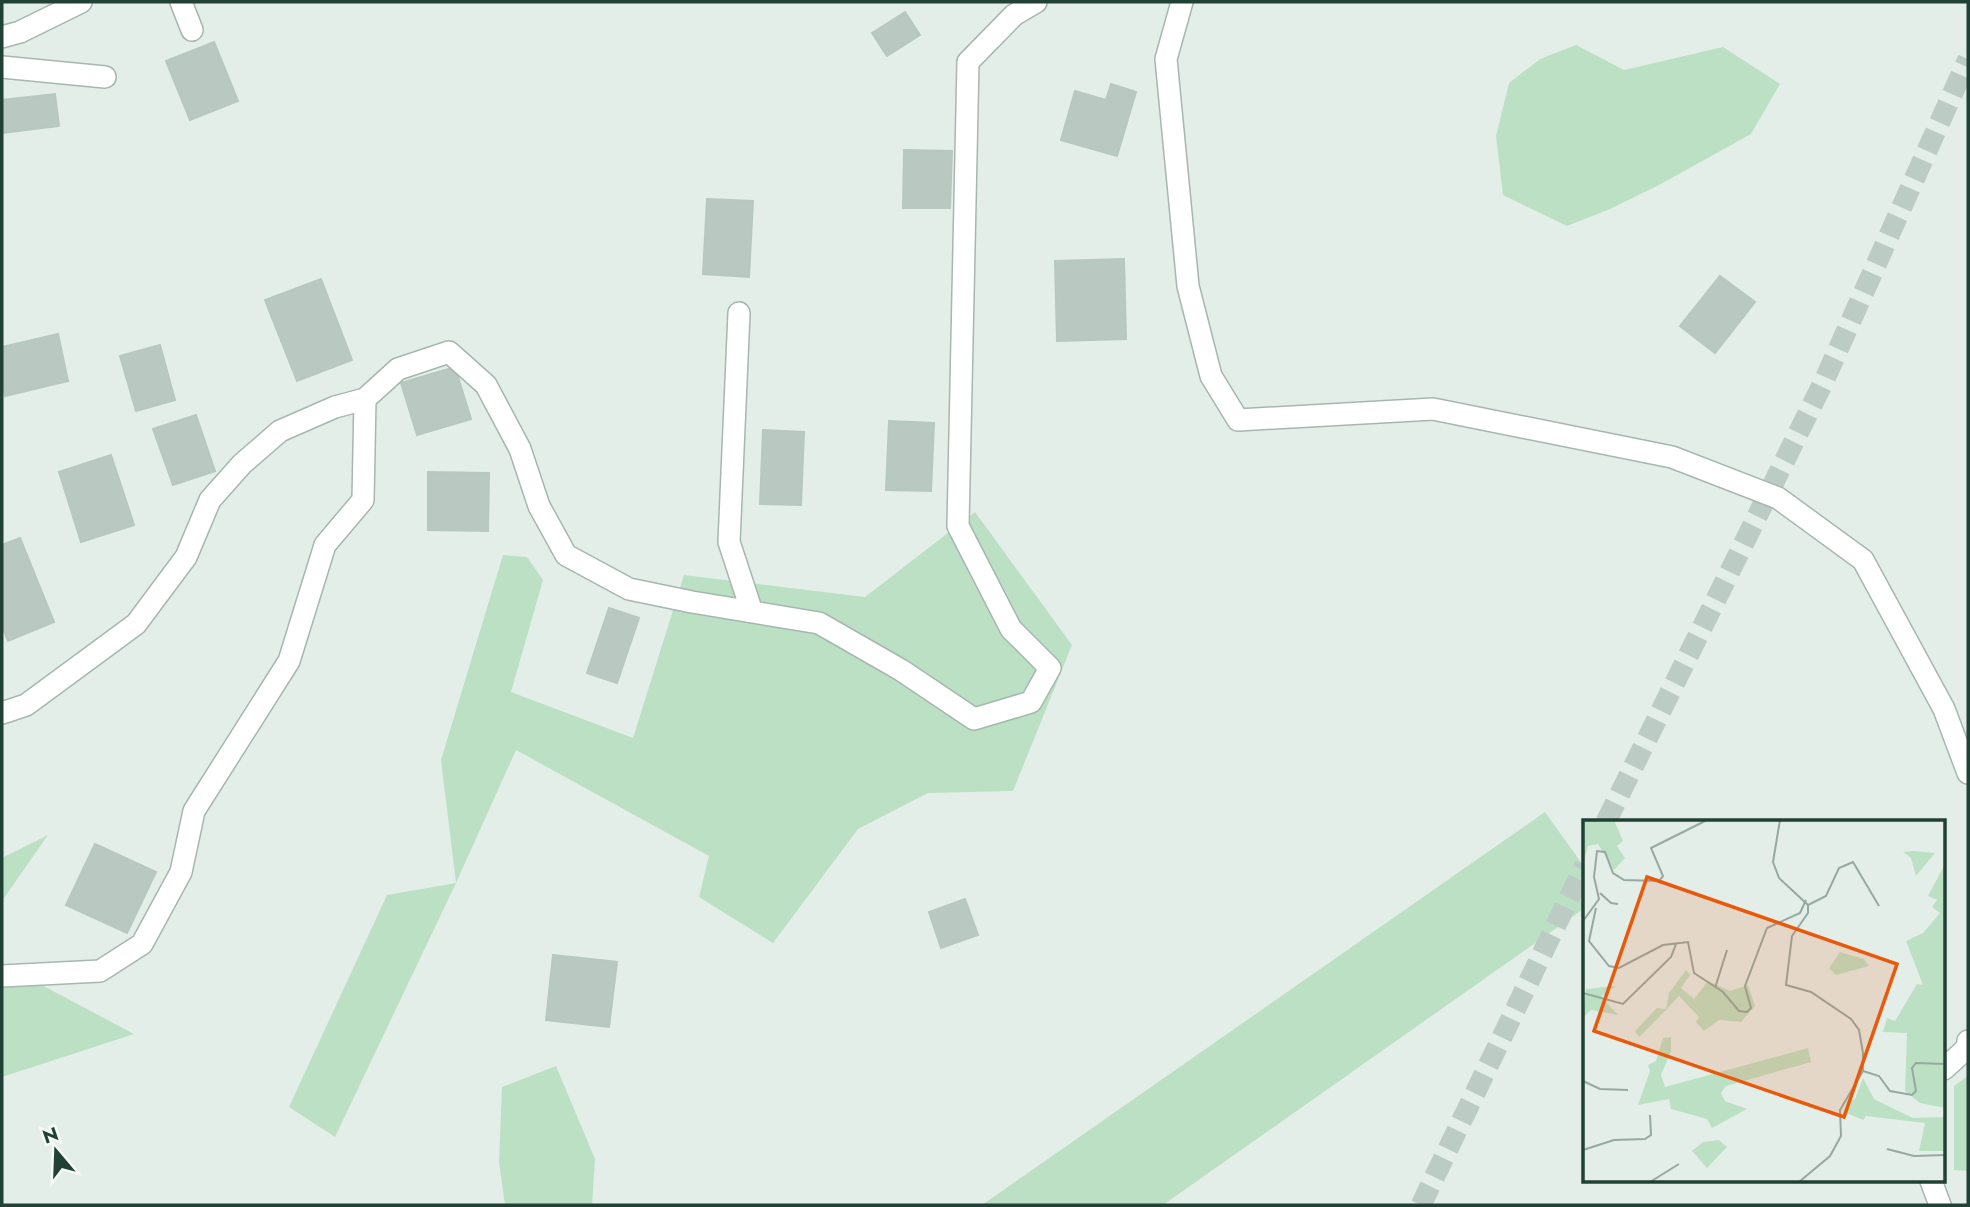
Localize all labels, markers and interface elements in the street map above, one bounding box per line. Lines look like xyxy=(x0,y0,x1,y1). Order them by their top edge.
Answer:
inset map xyxy=(1583,820,1946,1182)
north arrow xyxy=(21,1116,91,1186)
text: N xyxy=(39,1120,62,1151)

